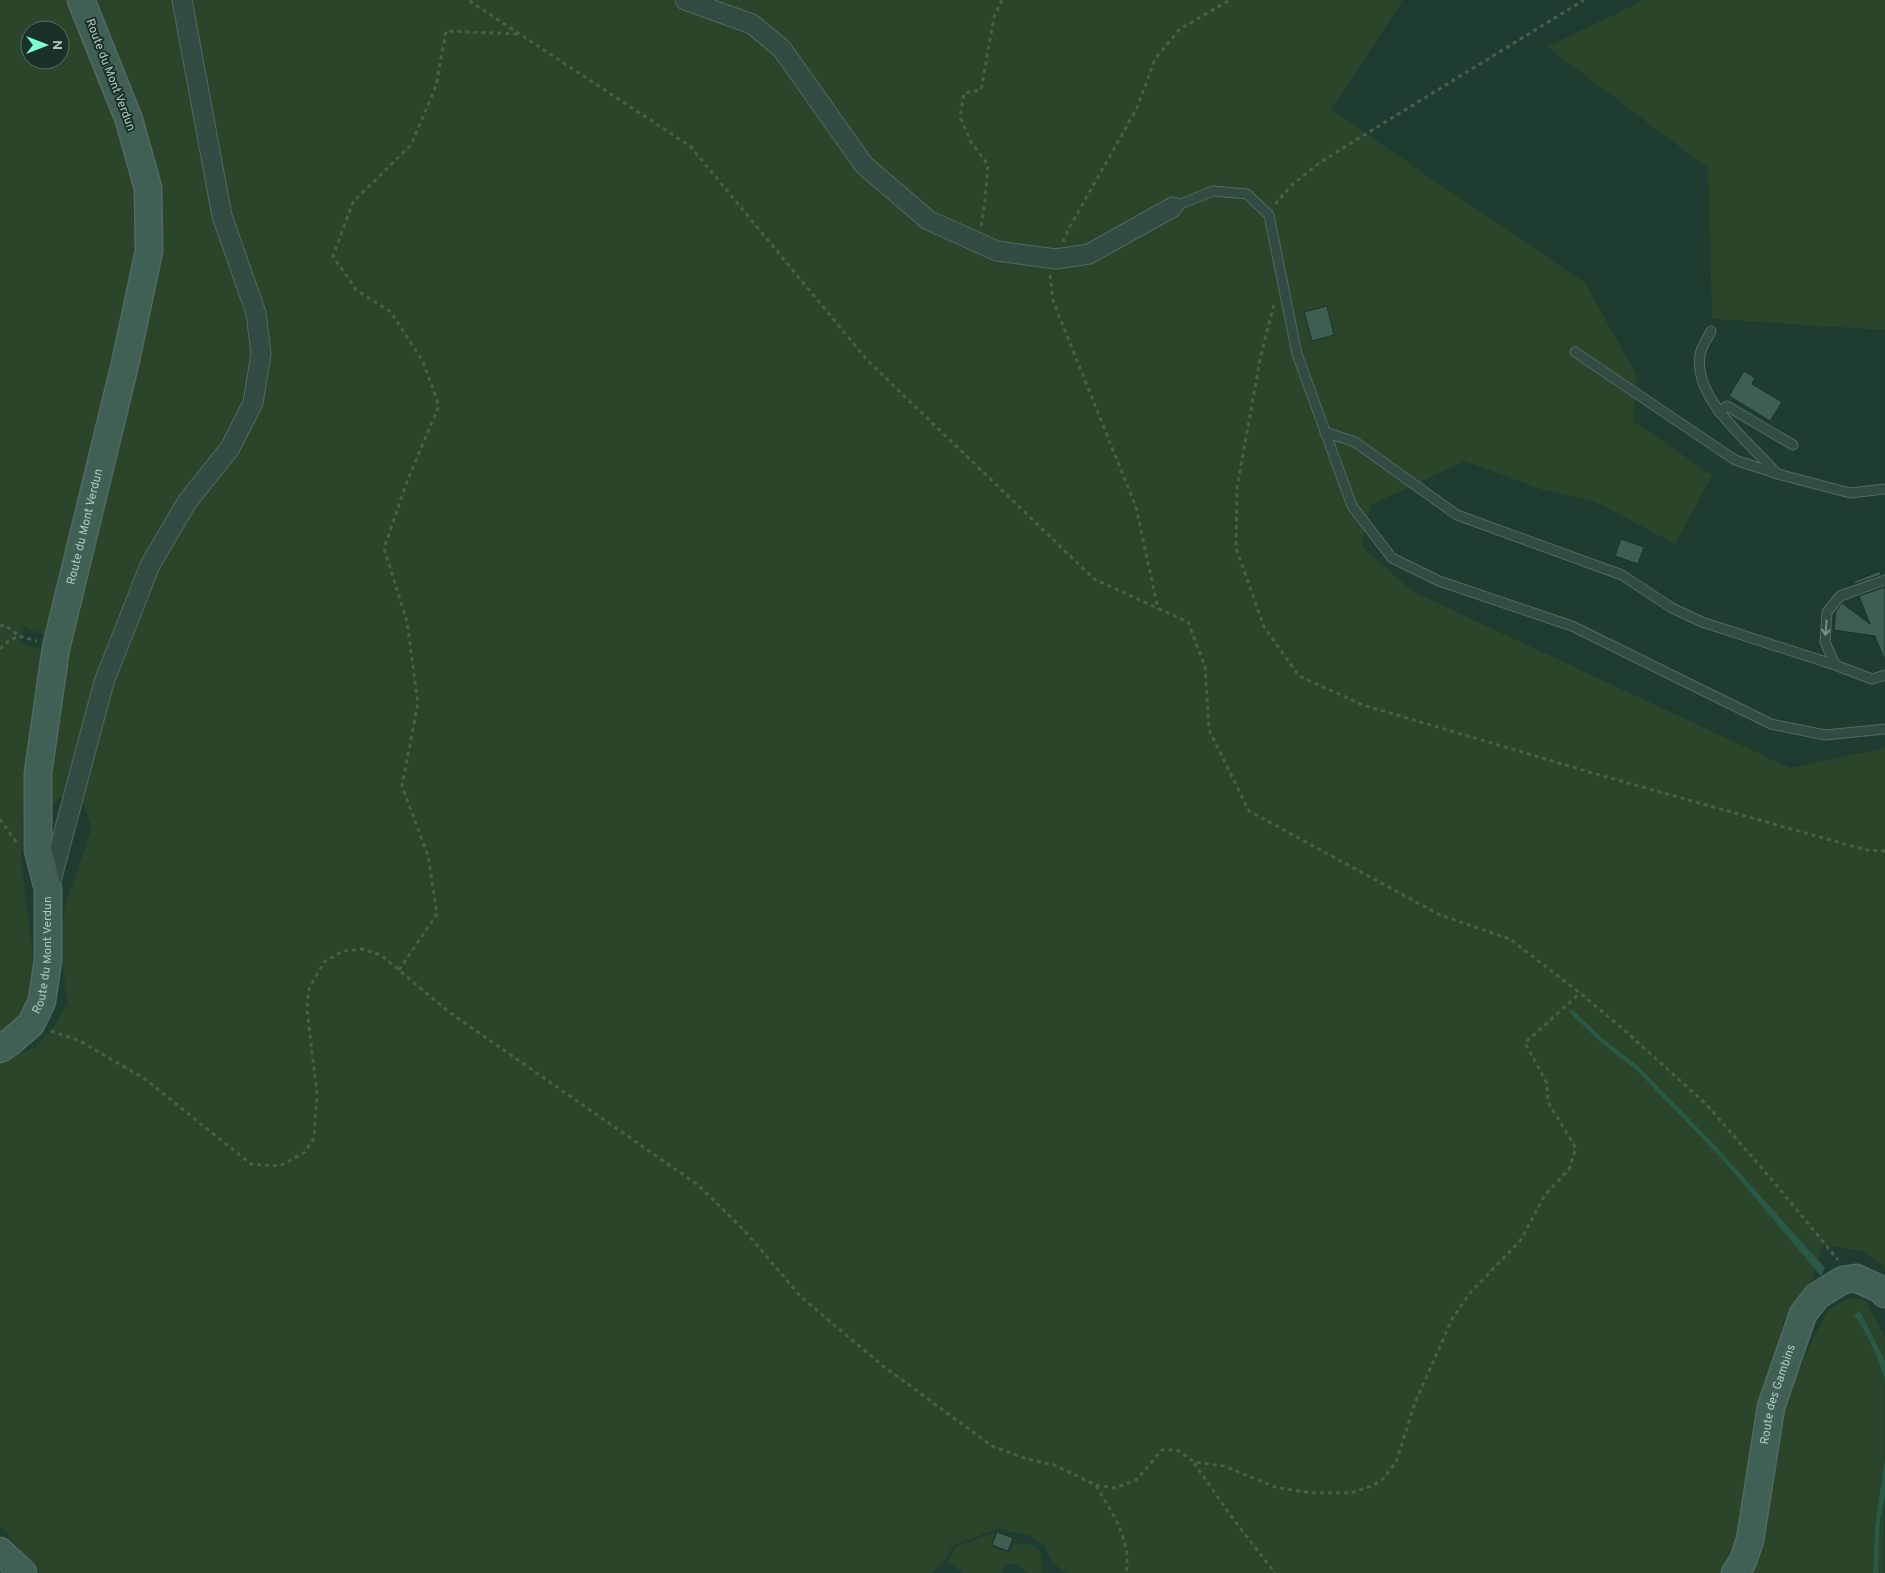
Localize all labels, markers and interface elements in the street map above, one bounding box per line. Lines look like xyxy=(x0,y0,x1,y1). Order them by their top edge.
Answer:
street label: Route du Mont Verdun xyxy=(81,17,139,133)
north arrow xyxy=(20,20,70,70)
text: N xyxy=(48,40,65,50)
street label: Route du Mont Verdun xyxy=(64,467,107,587)
one-way arrow xyxy=(1821,619,1831,635)
street label: Route du Mont Verdun xyxy=(29,896,56,1017)
street label: Route des Gambins xyxy=(1757,1342,1800,1446)

